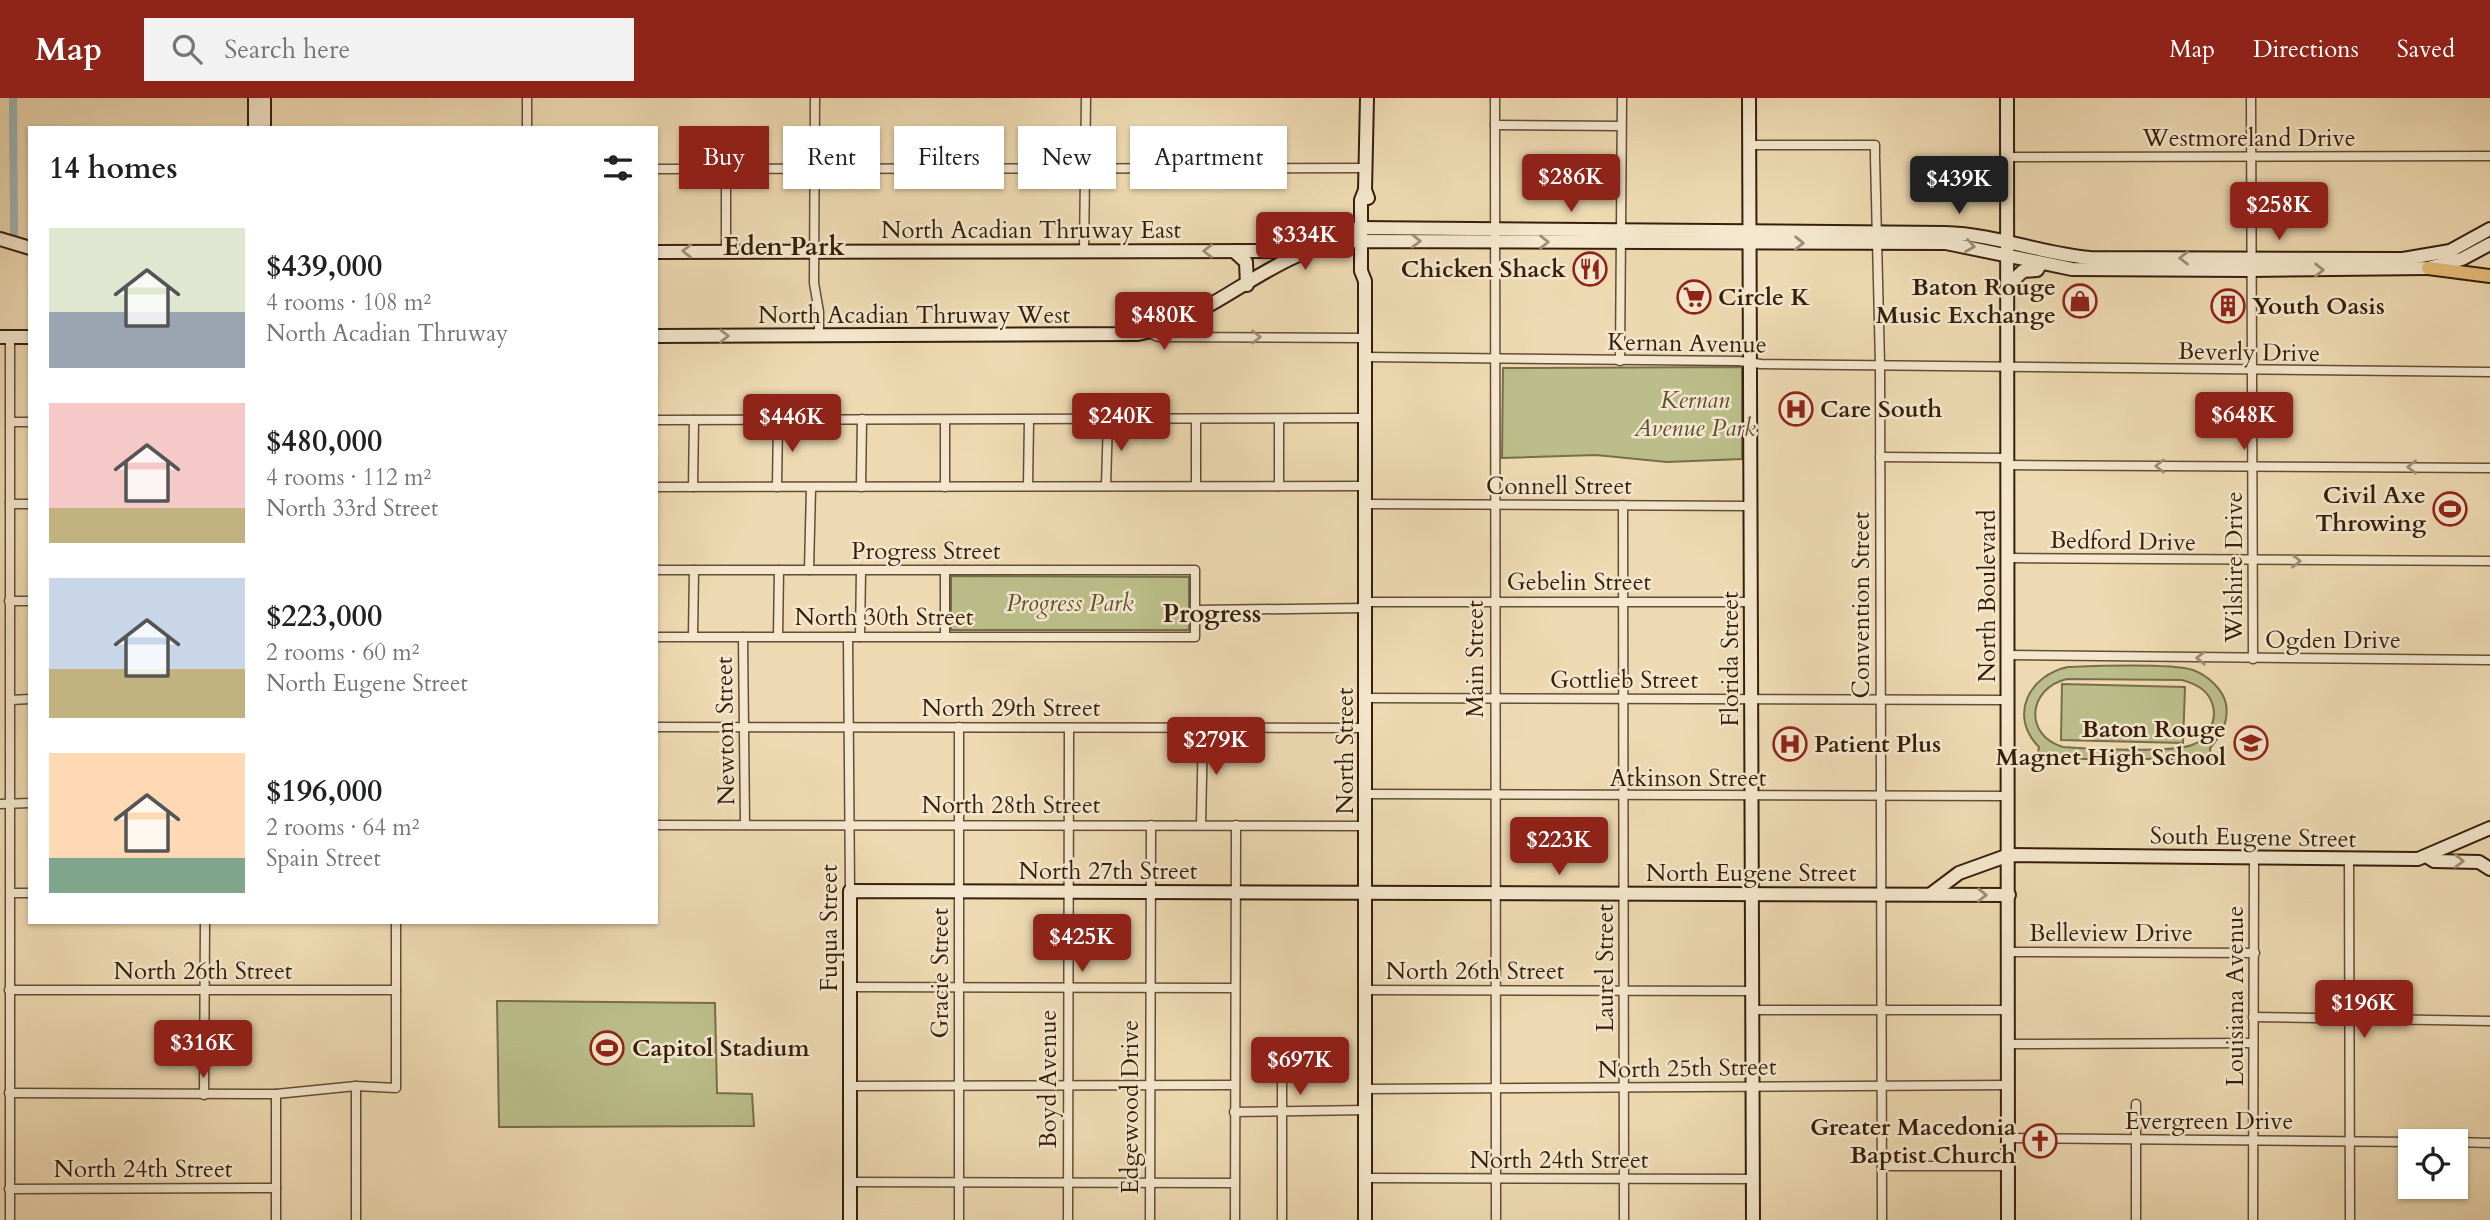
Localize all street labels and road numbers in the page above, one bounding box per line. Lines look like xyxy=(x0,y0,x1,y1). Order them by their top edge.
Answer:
street label: Westmoreland Drive xyxy=(2141,122,2356,155)
street label: North Acadian Thruway East xyxy=(881,214,1181,247)
street label: North Acadian Thruway West xyxy=(758,299,1071,332)
street label: Kernan Avenue xyxy=(1607,326,1767,361)
street label: Beverly Drive xyxy=(2178,335,2320,370)
street label: Connell Street xyxy=(1486,470,1632,503)
street label: Wilshire Drive xyxy=(2218,491,2251,644)
street label: North Boulevard xyxy=(1971,509,2004,682)
street label: Convention Street xyxy=(1845,511,1878,698)
street label: Bedford Drive xyxy=(2050,524,2196,559)
street label: Progress Street xyxy=(851,535,1001,568)
street label: Gebelin Street xyxy=(1507,566,1652,599)
street label: Florida Street xyxy=(1714,591,1747,727)
street label: Main Street xyxy=(1459,600,1492,718)
street label: North 30th Street xyxy=(795,601,974,634)
street label: Ogden Drive xyxy=(2265,624,2401,657)
street label: Newton Street xyxy=(708,656,743,806)
street label: Gottlieb Street xyxy=(1550,664,1698,697)
street label: North Street xyxy=(1329,687,1362,815)
street label: North 29th Street xyxy=(922,692,1101,725)
street label: Atkinson Street xyxy=(1610,762,1767,795)
street label: North 28th Street xyxy=(922,789,1101,822)
street label: South Eugene Street xyxy=(2150,819,2357,856)
street label: North 27th Street xyxy=(1019,855,1198,888)
street label: North Eugene Street xyxy=(1646,857,1857,890)
street label: Fuqua Street xyxy=(813,864,846,992)
street label: Laurel Street xyxy=(1589,904,1622,1032)
street label: Louisiana Avenue xyxy=(2219,906,2252,1086)
street label: Gracie Street xyxy=(924,907,957,1038)
street label: Belleview Drive xyxy=(2029,917,2193,950)
street label: North 26th Street xyxy=(114,955,293,988)
street label: North 26th Street xyxy=(1386,955,1565,988)
street label: Boyd Avenue xyxy=(1032,1009,1065,1149)
street label: Edgewood Drive xyxy=(1114,1020,1147,1194)
street label: North 25th Street xyxy=(1597,1050,1777,1087)
street label: Evergreen Drive xyxy=(2125,1105,2293,1138)
street label: North 24th Street xyxy=(1470,1144,1649,1177)
street label: North 24th Street xyxy=(54,1153,233,1186)

